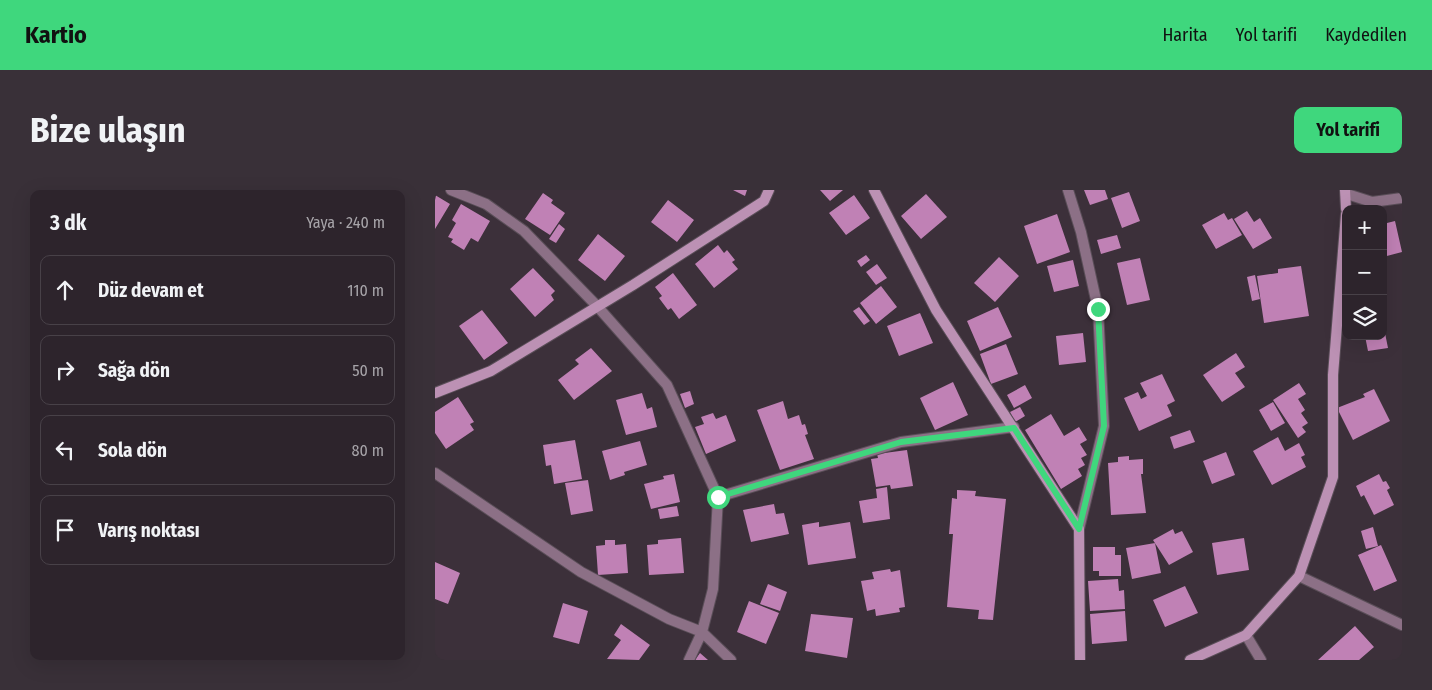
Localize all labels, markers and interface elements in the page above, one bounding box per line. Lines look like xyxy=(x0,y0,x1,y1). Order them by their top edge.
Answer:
text: Kartio xyxy=(25,21,87,49)
text: Harita xyxy=(1162,24,1208,46)
text: Yol tarifi xyxy=(1236,24,1297,46)
text: Kaydedilen xyxy=(1325,24,1407,46)
button: Yol tarifi xyxy=(1294,107,1402,153)
text: Bize ulaşın xyxy=(30,109,185,151)
map controls xyxy=(1342,205,1387,340)
button: + xyxy=(1342,205,1387,250)
text: 3 dk xyxy=(50,210,86,236)
text: Yaya · 240 m xyxy=(306,213,385,232)
button: − xyxy=(1342,250,1387,295)
icon: ahead xyxy=(51,276,79,304)
text: Düz devam et xyxy=(98,279,204,302)
text: 110 m xyxy=(347,281,384,300)
button: layers xyxy=(1342,295,1387,340)
route end xyxy=(1087,298,1110,321)
icon: right xyxy=(51,356,79,384)
text: Sağa dön xyxy=(98,359,170,382)
text: 50 m xyxy=(352,361,384,380)
icon: left xyxy=(51,436,79,464)
text: Sola dön xyxy=(98,439,167,462)
text: 80 m xyxy=(352,441,384,460)
route start xyxy=(707,486,730,509)
icon: arrive xyxy=(51,516,79,544)
text: Varış noktası xyxy=(98,519,200,542)

